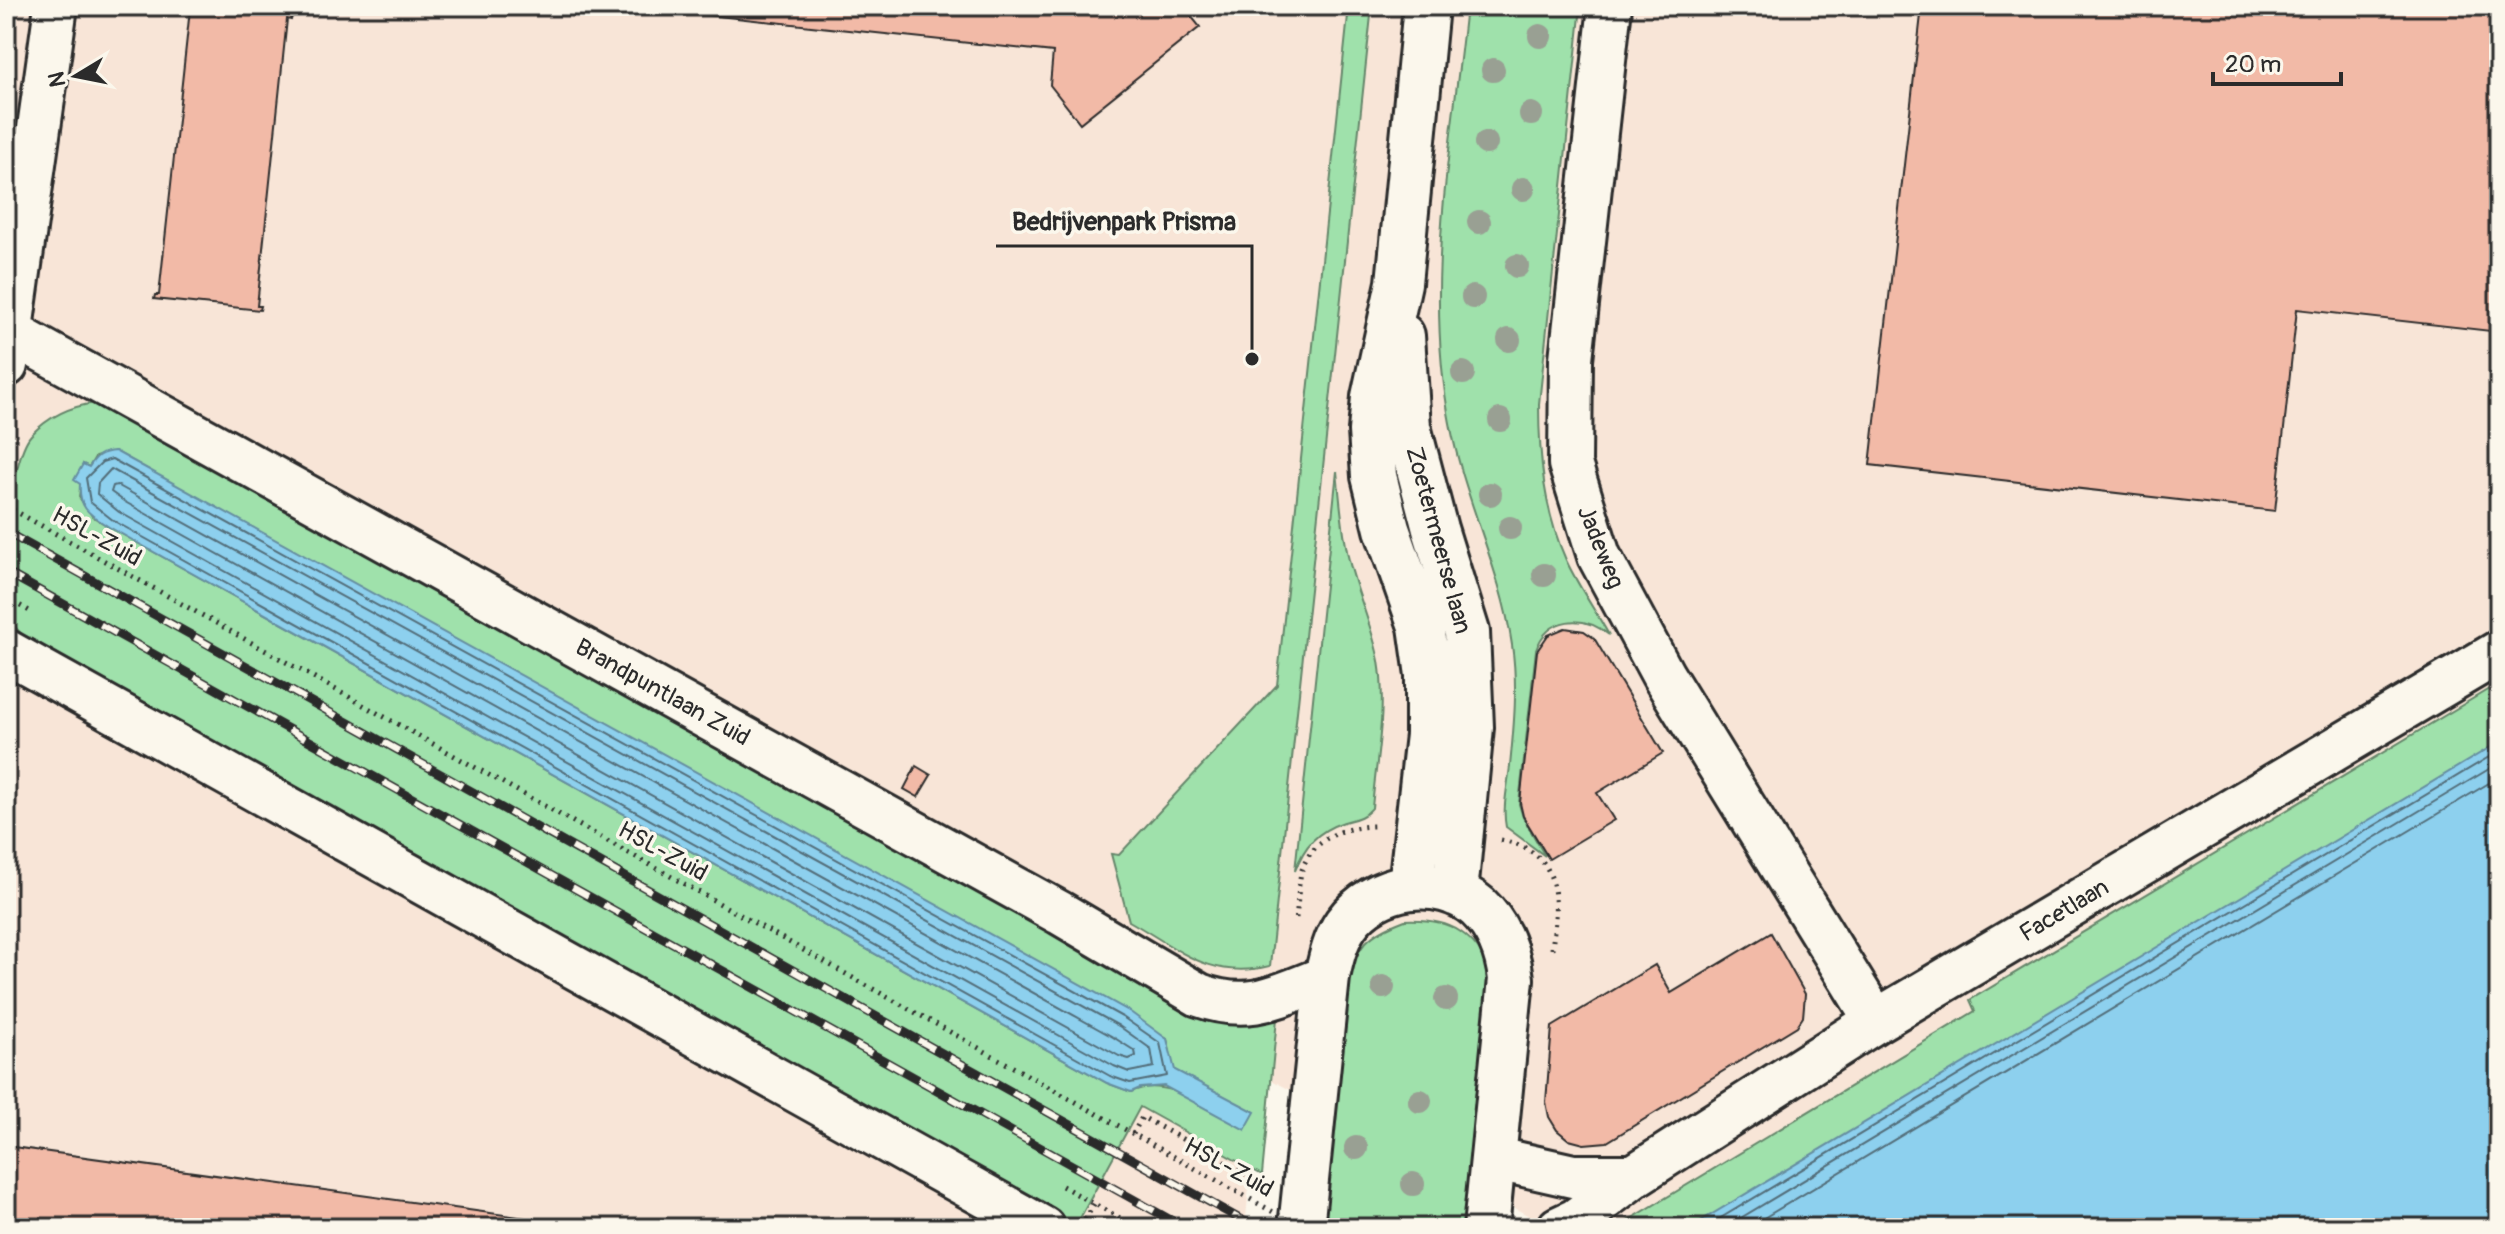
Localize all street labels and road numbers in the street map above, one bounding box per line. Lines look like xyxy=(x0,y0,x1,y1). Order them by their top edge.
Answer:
street label: Zoetermeerse laan xyxy=(1400,443,1477,637)
street label: HSL-Zuid xyxy=(47,500,146,573)
street label: Jadeweg xyxy=(1571,502,1630,593)
street label: Brandpuntlaan Zuid xyxy=(570,633,755,752)
street label: HSL-Zuid xyxy=(613,815,712,888)
street label: Facetlaan xyxy=(2014,873,2114,948)
street label: HSL-Zuid xyxy=(1179,1131,1278,1204)

